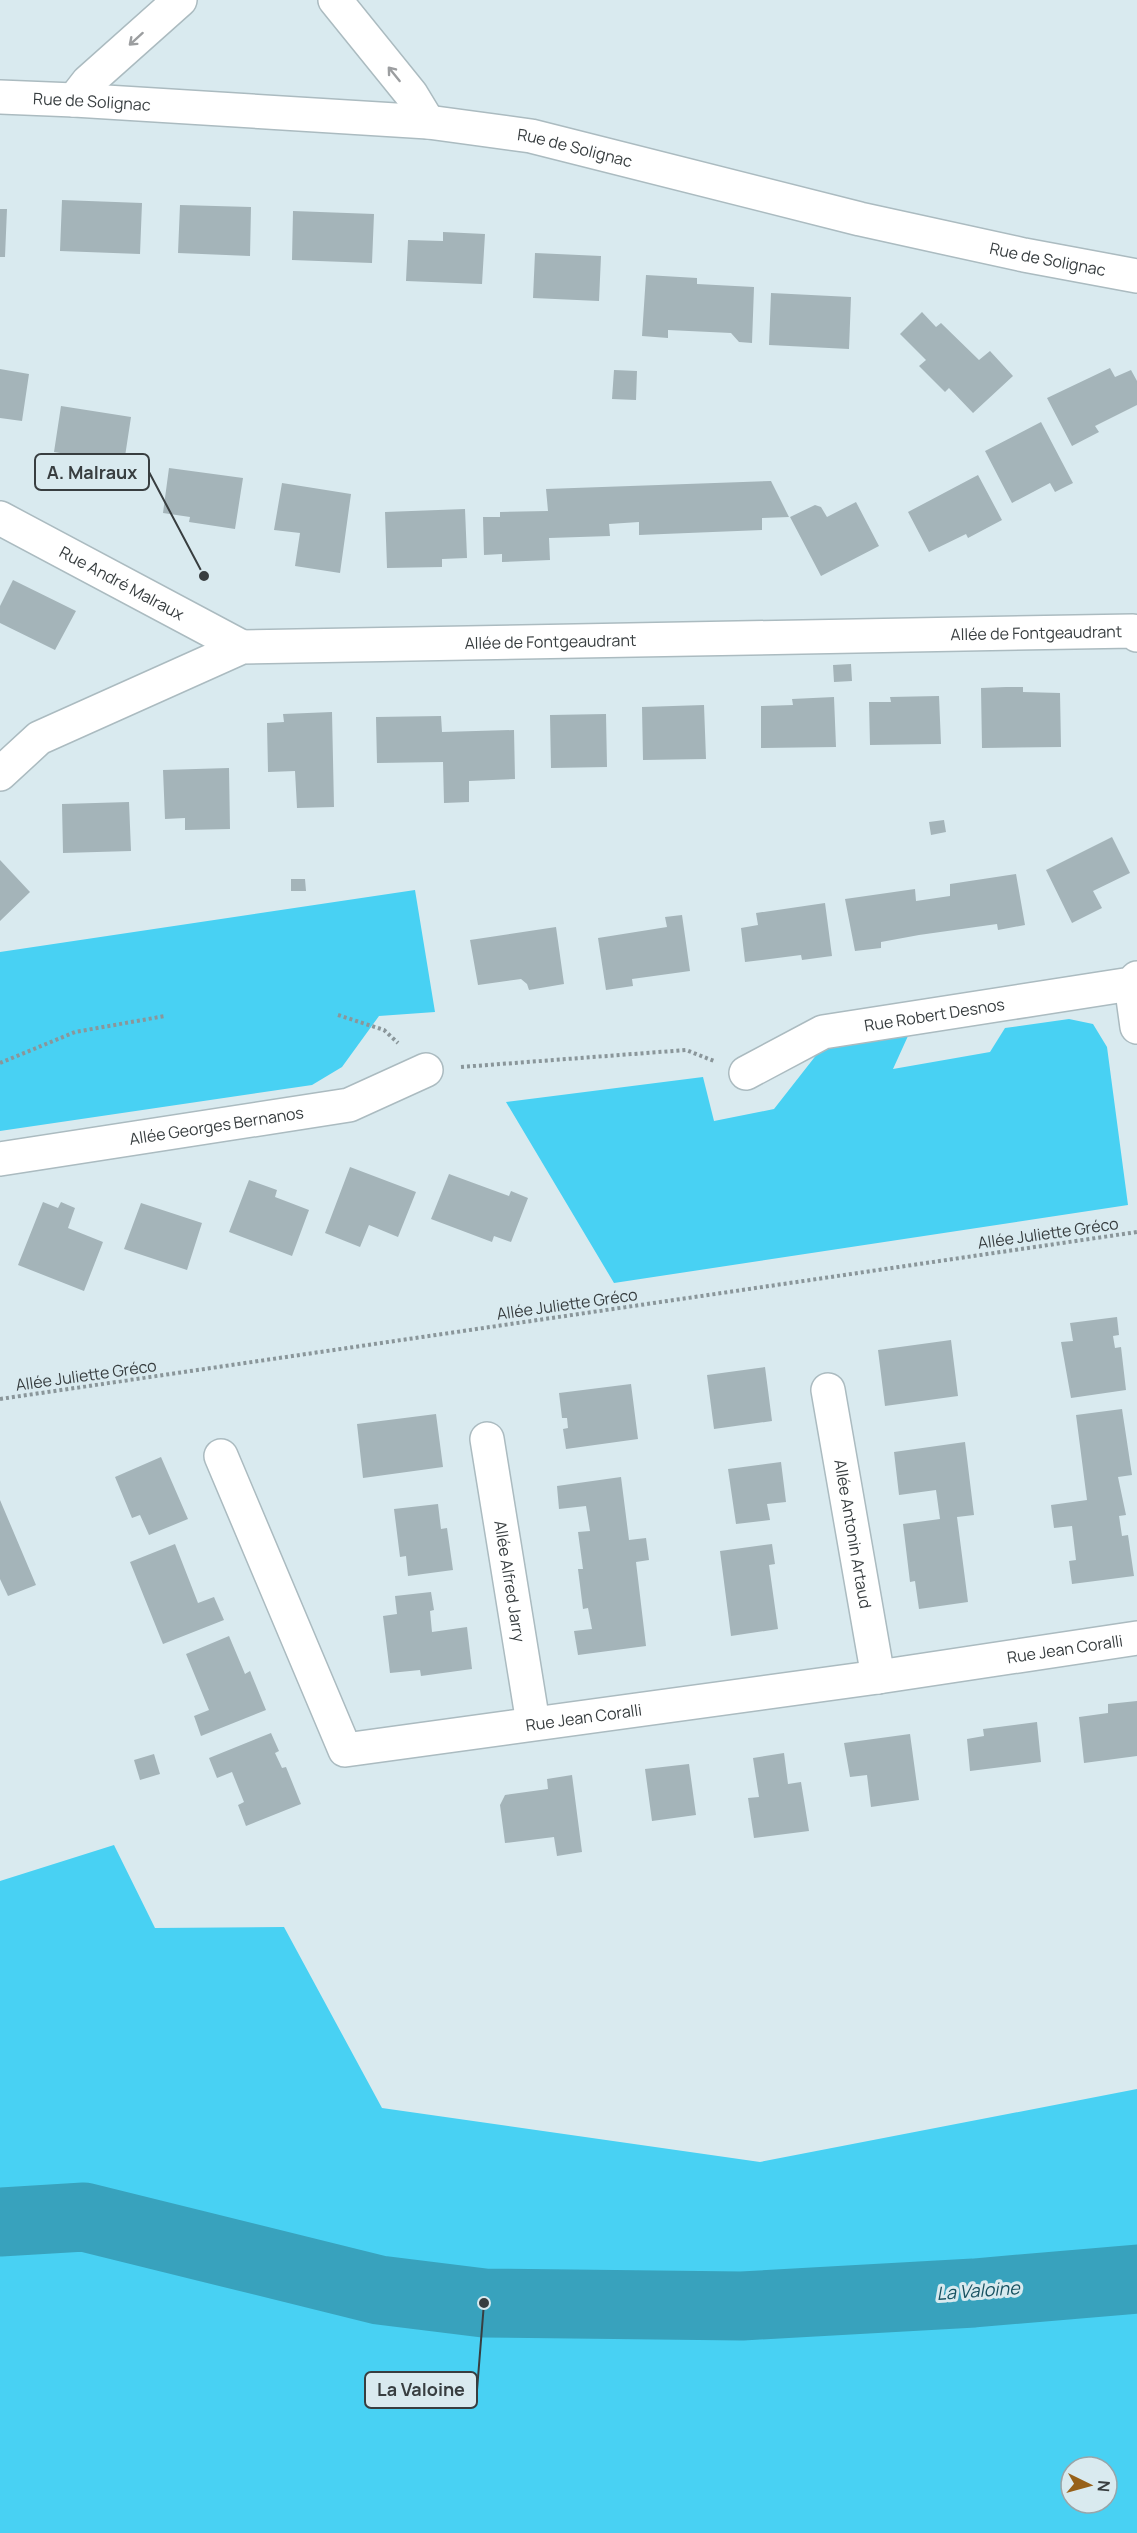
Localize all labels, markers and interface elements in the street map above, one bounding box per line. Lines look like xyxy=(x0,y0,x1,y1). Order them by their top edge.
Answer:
one-way arrow xyxy=(129,32,144,46)
one-way arrow xyxy=(388,66,401,82)
street label: Rue de Solignac xyxy=(33,87,152,116)
street label: Rue de Solignac xyxy=(516,123,635,172)
street label: Rue de Solignac xyxy=(988,237,1108,281)
callout: A. Malraux xyxy=(35,454,149,490)
text: A. Malraux xyxy=(47,460,137,484)
street label: Rue André Malraux xyxy=(56,541,188,625)
street label: Allée de Fontgeaudrant xyxy=(950,620,1122,645)
street label: Allée de Fontgeaudrant xyxy=(464,629,636,654)
street label: Rue Robert Desnos xyxy=(863,993,1006,1036)
street label: Allée Georges Bernanos xyxy=(128,1101,305,1150)
street label: Allée Juliette Gréco xyxy=(976,1212,1120,1254)
street label: Allée Juliette Gréco xyxy=(495,1283,639,1325)
street label: Allée Juliette Gréco xyxy=(14,1354,158,1396)
street label: Allée Antonin Artaud xyxy=(829,1458,877,1610)
street label: Allée Alfred Jarry xyxy=(489,1519,531,1644)
street label: Rue Jean Coralli xyxy=(1005,1629,1124,1668)
street label: Rue Jean Coralli xyxy=(524,1698,643,1736)
water label: La Valoine xyxy=(936,2275,1022,2305)
callout: La Valoine xyxy=(365,2372,477,2408)
text: La Valoine xyxy=(377,2377,465,2401)
north arrow xyxy=(1059,2455,1119,2515)
text: N xyxy=(1092,2480,1115,2493)

